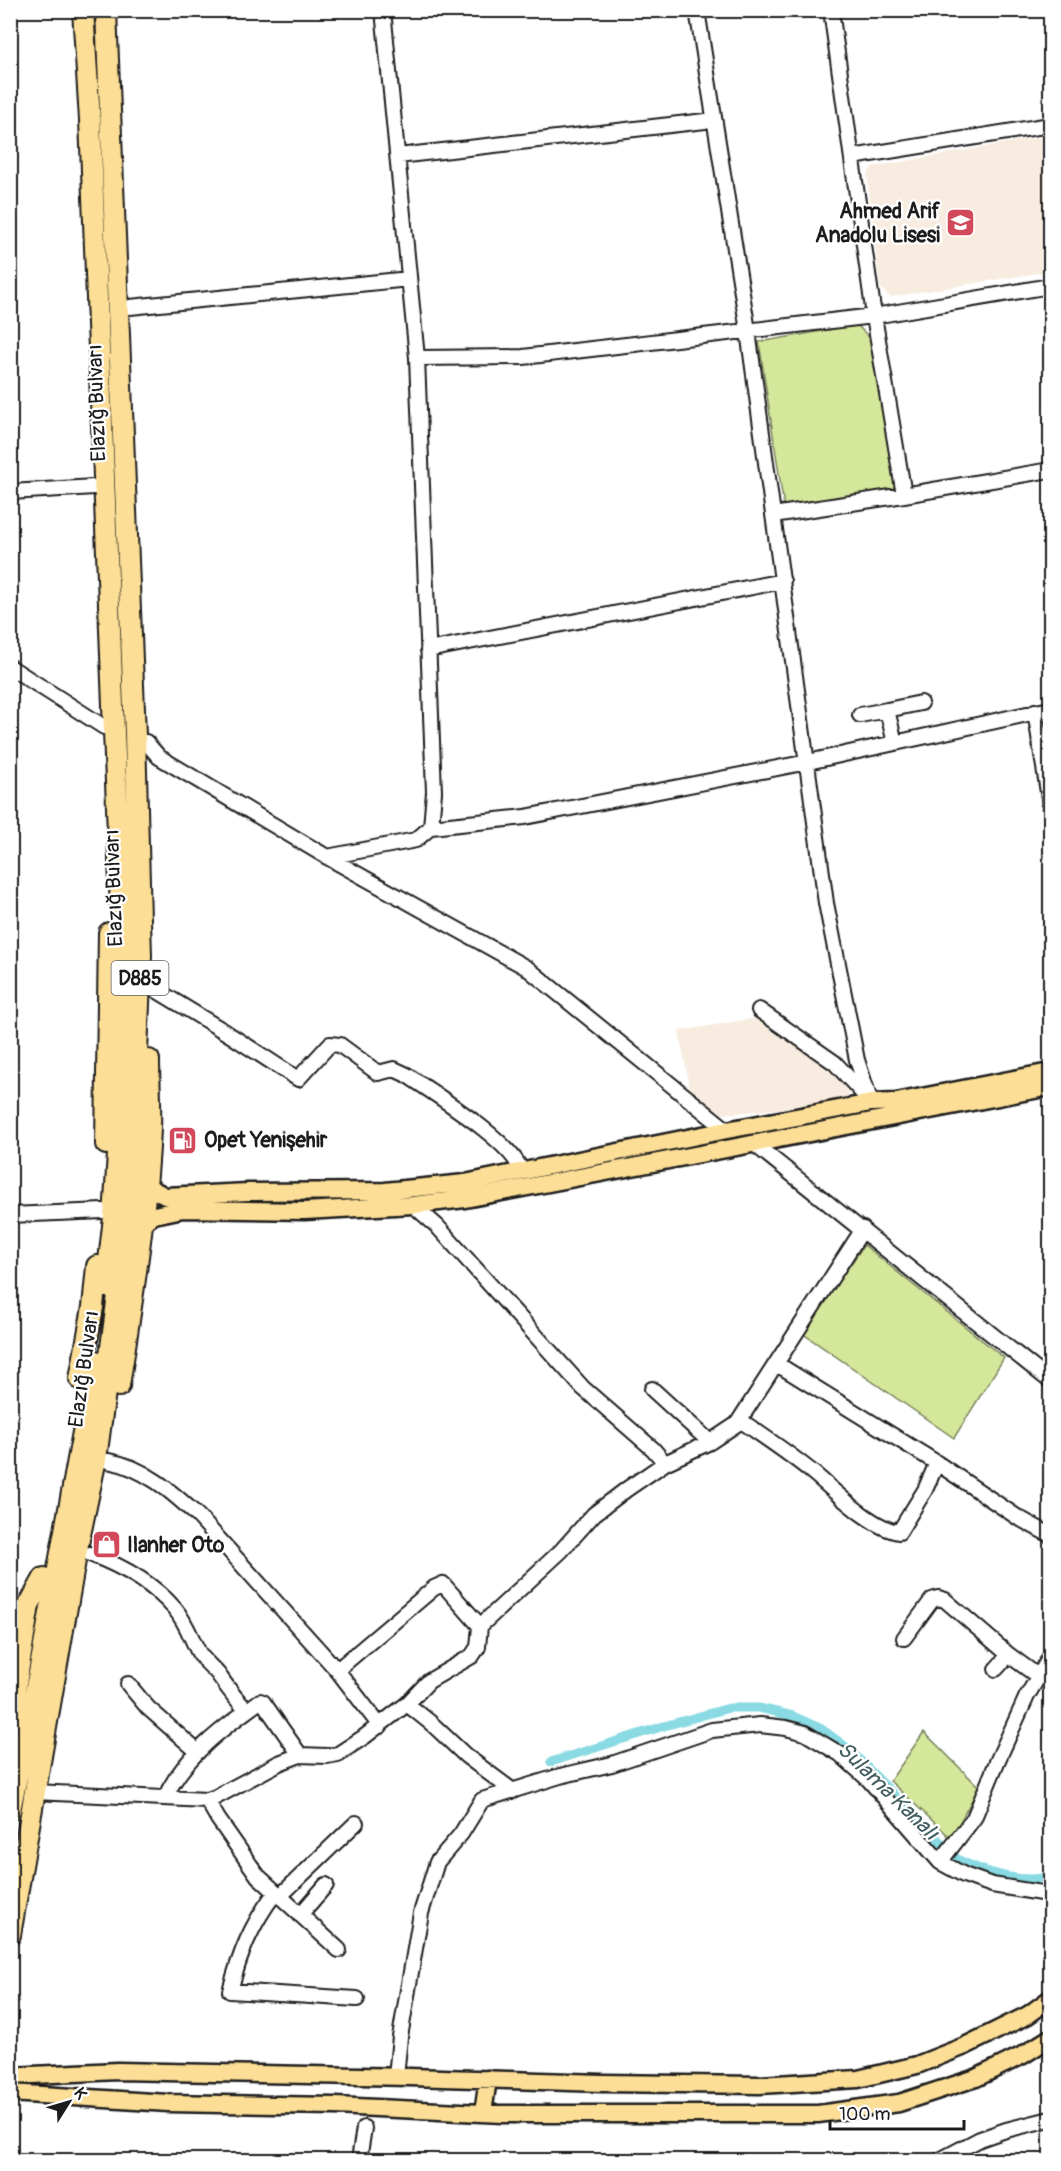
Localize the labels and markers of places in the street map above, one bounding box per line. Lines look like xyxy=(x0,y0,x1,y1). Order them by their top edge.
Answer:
place label: Ahmed Arif Anadolu Lisesi xyxy=(815,198,940,249)
school or university icon: Ahmed Arif Anadolu Lisesi xyxy=(945,207,977,239)
fuel station icon: Opet Yenişehir xyxy=(167,1124,199,1156)
place label: Opet Yenişehir xyxy=(204,1127,328,1154)
shop icon: Ilanher Oto xyxy=(90,1529,122,1561)
place label: Ilanher Oto xyxy=(127,1532,225,1559)

